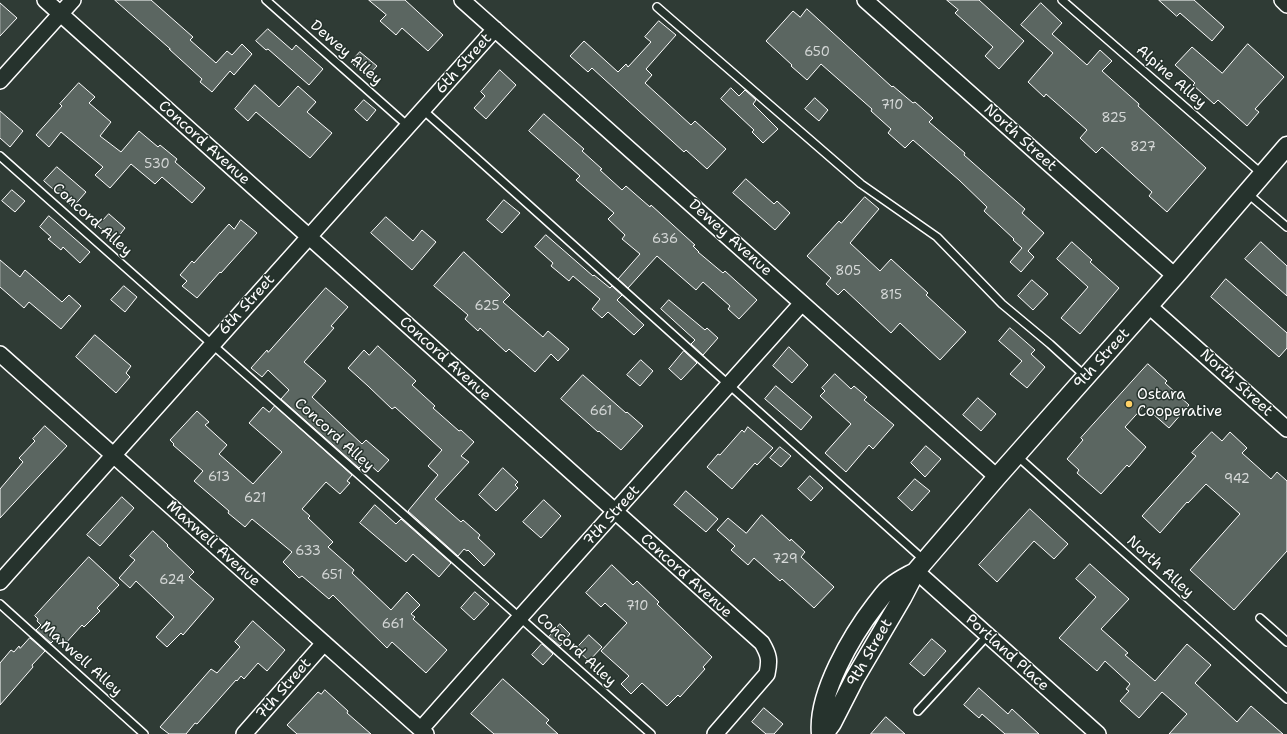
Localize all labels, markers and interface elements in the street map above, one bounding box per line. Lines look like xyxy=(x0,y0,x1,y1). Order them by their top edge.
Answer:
street label: Dewey Alley xyxy=(306,17,386,89)
street label: 6th Street xyxy=(432,30,496,98)
street label: Alpine Alley xyxy=(1132,42,1210,112)
house number: 650 xyxy=(804,45,830,61)
street label: Concord Avenue xyxy=(154,97,254,189)
house number: 710 xyxy=(881,98,903,114)
street label: North Street xyxy=(980,101,1060,175)
house number: 825 xyxy=(1101,111,1127,127)
house number: 827 xyxy=(1130,140,1156,156)
house number: 530 xyxy=(144,157,170,173)
street label: Concord Alley xyxy=(48,180,136,260)
street label: Dewey Avenue xyxy=(685,196,775,280)
house number: 636 xyxy=(652,232,678,248)
house number: 805 xyxy=(835,264,861,280)
street label: 6th Street xyxy=(215,271,279,339)
house number: 815 xyxy=(880,288,902,304)
house number: 625 xyxy=(474,299,500,315)
street label: Concord Avenue xyxy=(395,313,495,405)
street label: 9th Street xyxy=(1070,325,1134,393)
street label: North Street xyxy=(1196,346,1276,420)
place label: Ostara Cooperative xyxy=(1137,386,1223,421)
street label: Concord Alley xyxy=(290,395,378,475)
marker: Ostara Cooperative xyxy=(1124,399,1134,409)
house number: 661 xyxy=(590,404,612,420)
house number: 613 xyxy=(208,470,230,486)
house number: 942 xyxy=(1224,472,1250,488)
street label: 7th Street xyxy=(580,482,644,550)
house number: 621 xyxy=(244,491,266,507)
street label: Maxwell Avenue xyxy=(162,497,264,591)
street label: Concord Avenue xyxy=(636,530,736,622)
street label: North Alley xyxy=(1123,532,1197,602)
house number: 633 xyxy=(295,544,321,560)
house number: 729 xyxy=(772,552,798,568)
house number: 651 xyxy=(321,568,343,584)
house number: 624 xyxy=(159,573,185,589)
house number: 710 xyxy=(626,599,648,615)
street label: Concord Alley xyxy=(532,610,620,690)
street label: Portland Place xyxy=(962,611,1052,695)
street label: 9th Street xyxy=(843,616,897,690)
house number: 661 xyxy=(382,617,404,633)
street label: Maxwell Alley xyxy=(36,618,126,700)
street label: 7th Street xyxy=(253,655,315,723)

